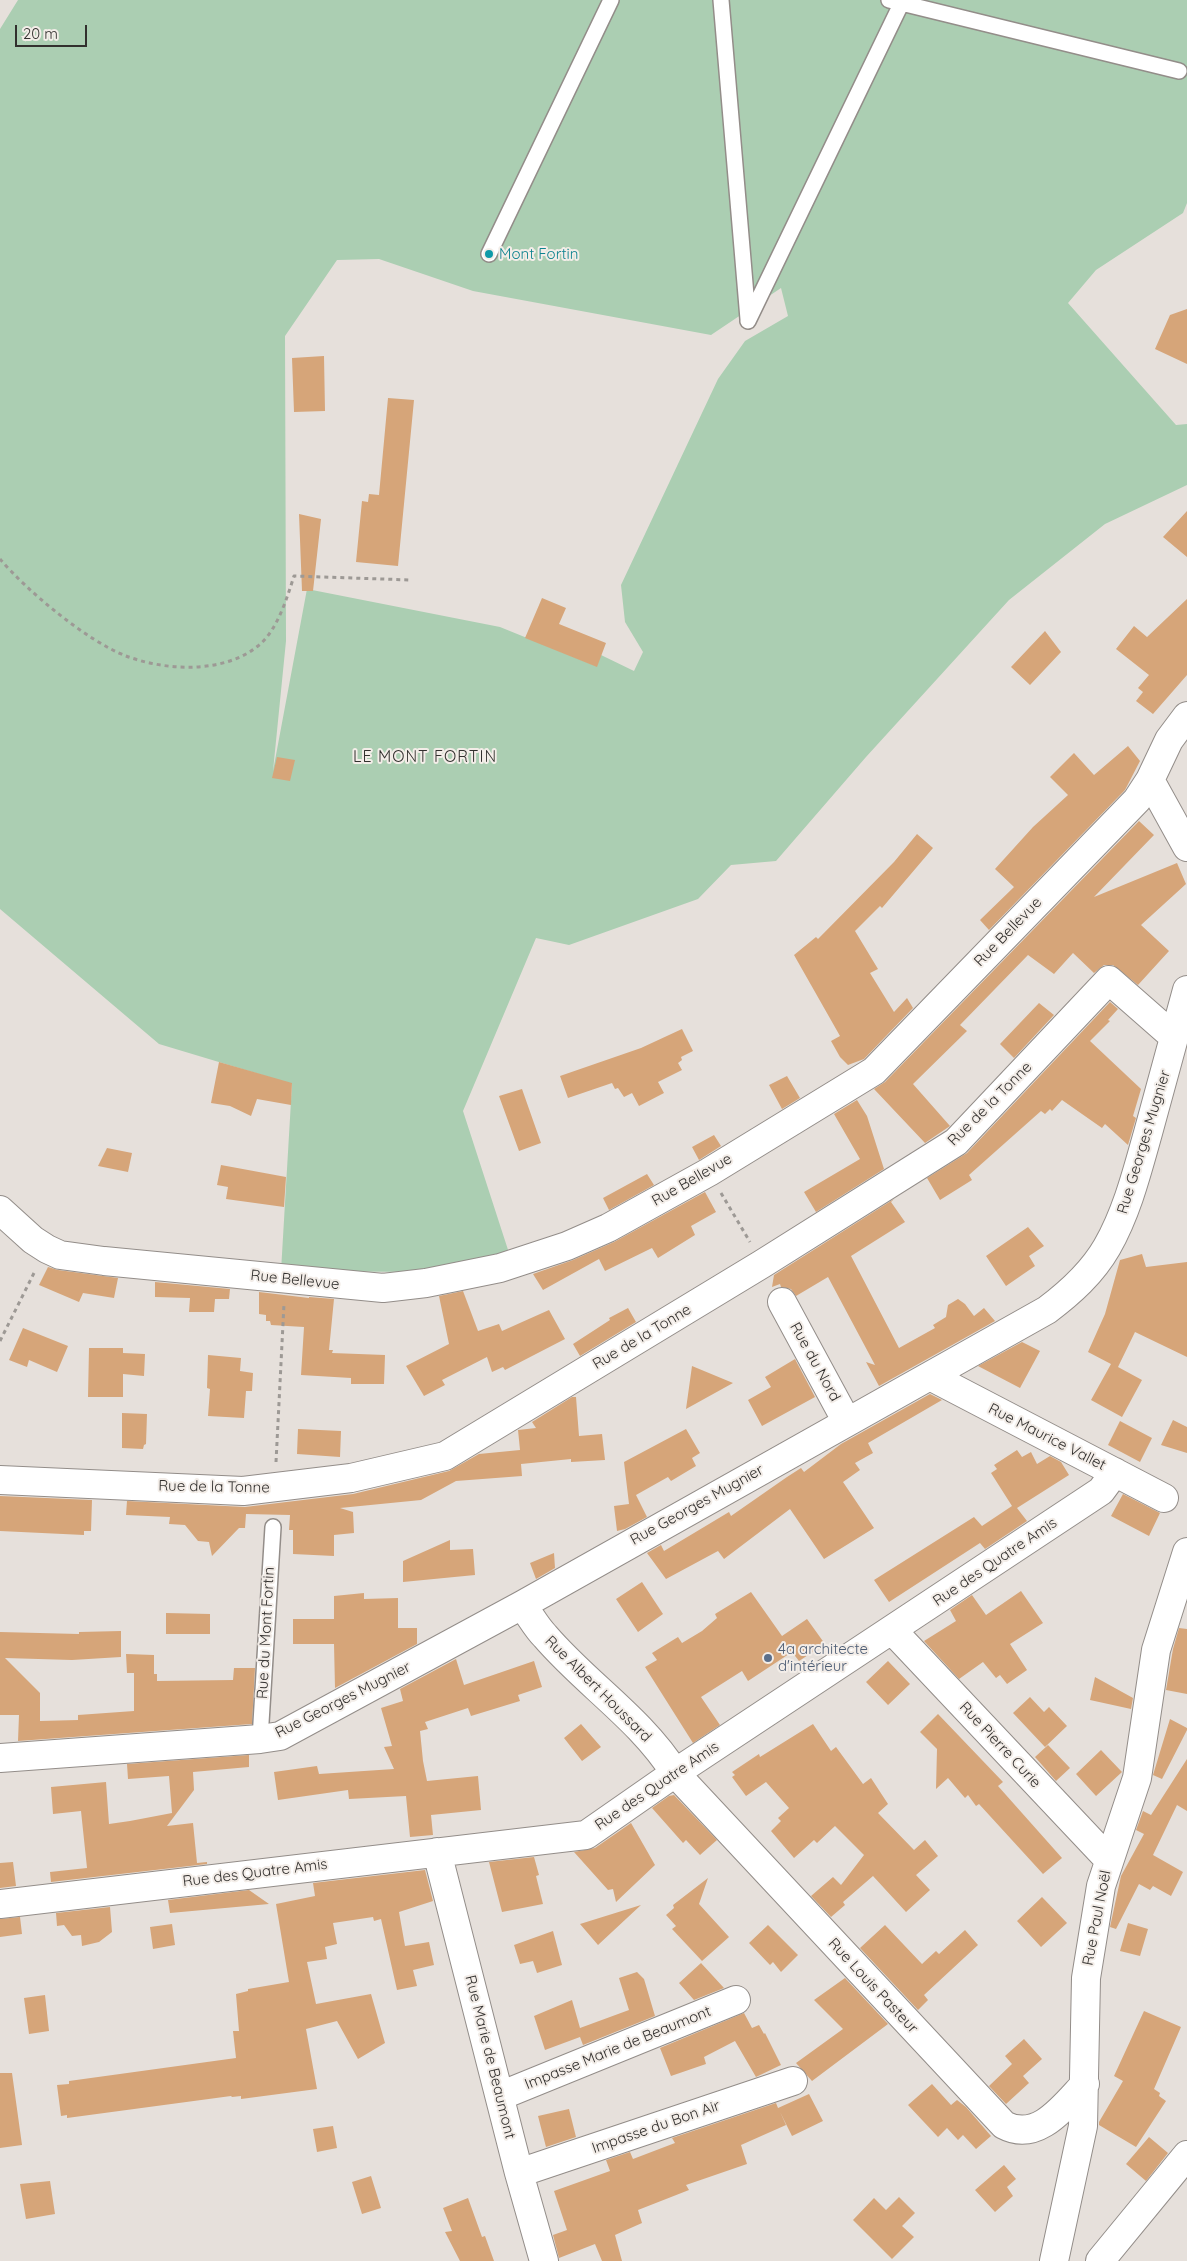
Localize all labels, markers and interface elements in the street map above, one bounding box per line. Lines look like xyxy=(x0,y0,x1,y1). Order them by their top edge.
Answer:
scale bar xyxy=(18,15,90,47)
text: 20 m xyxy=(23,24,58,43)
place label: Mont Fortin xyxy=(499,245,578,263)
marker: Mont Fortin xyxy=(483,248,495,260)
district label: LE MONT FORTIN xyxy=(351,747,499,767)
street label: Rue Bellevue xyxy=(971,894,1045,970)
street label: Rue de la Tonne xyxy=(944,1058,1036,1150)
street label: Rue Georges Mugnier xyxy=(1114,1068,1174,1216)
street label: Rue Bellevue xyxy=(649,1150,735,1210)
street label: Rue Bellevue xyxy=(250,1266,340,1294)
street label: Rue de la Tonne xyxy=(590,1301,694,1373)
street label: Rue du Nord xyxy=(786,1319,844,1405)
street label: Rue Maurice Vallet xyxy=(985,1400,1109,1474)
street label: Rue Georges Mugnier xyxy=(627,1461,767,1549)
street label: Rue de la Tonne xyxy=(158,1477,270,1497)
street label: Rue des Quatre Amis xyxy=(930,1514,1060,1610)
street label: Rue du Mont Fortin xyxy=(254,1566,278,1700)
street label: Rue Albert Houssard xyxy=(541,1632,655,1746)
place label: 4a architecte d'intérieur xyxy=(778,1640,868,1675)
marker: 4a architecte d'intérieur xyxy=(762,1652,774,1664)
street label: Rue Georges Mugnier xyxy=(272,1658,414,1742)
street label: Rue Pierre Curie xyxy=(955,1698,1045,1792)
street label: Rue des Quatre Amis xyxy=(592,1738,722,1834)
street label: Rue des Quatre Amis xyxy=(182,1855,328,1891)
street label: Rue Paul Noël xyxy=(1079,1869,1115,1967)
street label: Rue Louis Pasteur xyxy=(824,1935,922,2037)
street label: Rue Marie de Beaumont xyxy=(461,1973,519,2141)
street label: Impasse Marie de Beaumont xyxy=(522,2002,714,2094)
street label: Impasse du Bon Air xyxy=(589,2097,723,2157)

